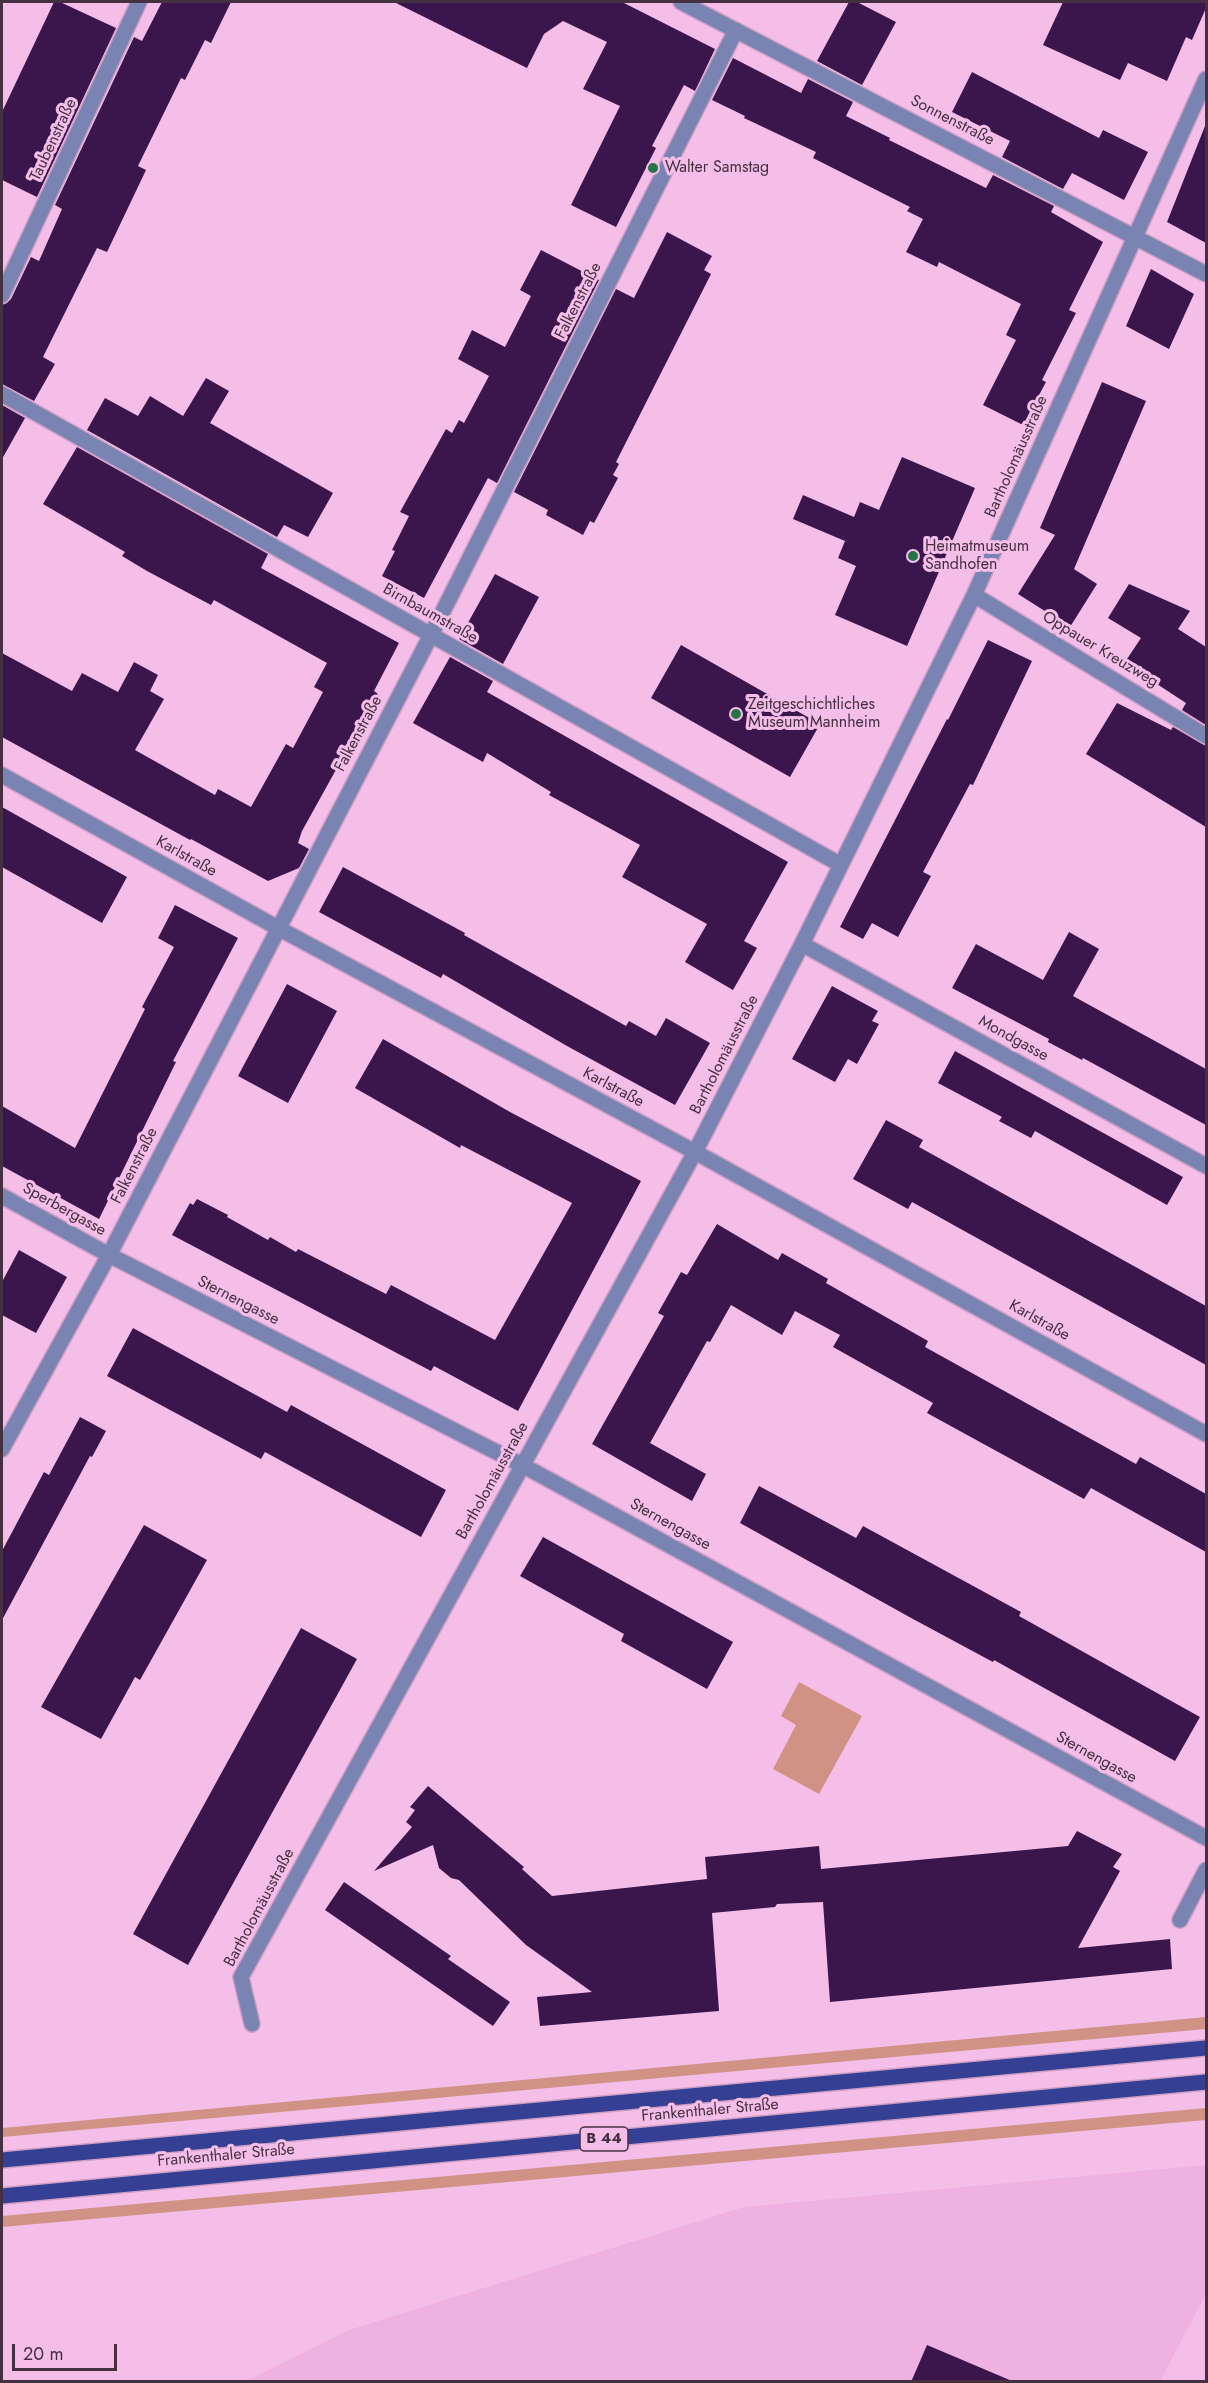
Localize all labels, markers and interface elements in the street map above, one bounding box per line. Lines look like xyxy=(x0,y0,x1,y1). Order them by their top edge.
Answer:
street label: Sonnenstraße xyxy=(907,92,997,150)
street label: Taubenstraße xyxy=(27,96,81,184)
place label: Walter Samstag xyxy=(665,158,769,178)
marker: Walter Samstag xyxy=(646,161,660,175)
street label: Falkenstraße xyxy=(552,260,606,342)
street label: Bartholomäusstraße xyxy=(982,393,1052,521)
place label: Heimatmuseum Sandhofen xyxy=(925,537,1029,575)
marker: Heimatmuseum Sandhofen xyxy=(906,549,920,563)
street label: Birnbaumstraße xyxy=(379,580,481,648)
street label: Oppauer Kreuzweg xyxy=(1038,608,1162,692)
street label: Falkenstraße xyxy=(331,693,387,775)
place label: Zeitgeschichtliches Museum Mannheim xyxy=(748,695,880,733)
marker: Zeitgeschichtliches Museum Mannheim xyxy=(729,707,743,721)
street label: Karlstraße xyxy=(152,832,220,882)
street label: Bartholomäusstraße xyxy=(687,992,763,1118)
street label: Mondgasse xyxy=(975,1012,1051,1066)
street label: Karlstraße xyxy=(579,1064,647,1112)
street label: Falkenstraße xyxy=(108,1125,162,1207)
street label: Sperbergasse xyxy=(19,1179,109,1241)
street label: Sternengasse xyxy=(194,1272,282,1330)
street label: Karlstraße xyxy=(1005,1296,1073,1346)
street label: Bartholomäusstraße xyxy=(453,1419,533,1543)
street label: Sternengasse xyxy=(626,1495,714,1555)
street label: Sternengasse xyxy=(1052,1728,1140,1788)
street label: Bartholomäusstraße xyxy=(221,1846,299,1970)
street label: Frankenthaler Straße xyxy=(640,2095,780,2127)
road number: B 44 xyxy=(580,2127,628,2151)
street label: Frankenthaler Straße xyxy=(156,2140,296,2172)
scale bar xyxy=(15,2332,120,2370)
text: 20 m xyxy=(23,2341,63,2367)

